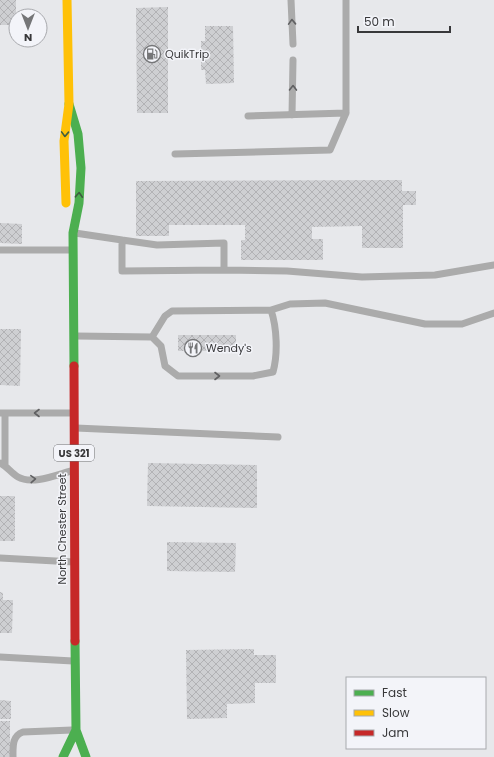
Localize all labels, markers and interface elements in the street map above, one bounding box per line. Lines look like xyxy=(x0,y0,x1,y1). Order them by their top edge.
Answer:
north arrow xyxy=(8,8,48,48)
scale bar xyxy=(358,8,450,34)
text: 50 m xyxy=(364,13,395,30)
one-way arrow xyxy=(288,19,296,25)
text: N xyxy=(24,30,32,46)
fuel station icon: QuikTrip xyxy=(142,44,162,64)
place label: QuikTrip xyxy=(165,46,209,62)
one-way arrow xyxy=(289,85,297,91)
one-way arrow xyxy=(60,131,69,137)
one-way arrow xyxy=(74,191,83,198)
restaurant icon: Wendy's xyxy=(183,338,203,358)
place label: Wendy's xyxy=(206,340,252,356)
one-way arrow xyxy=(214,372,220,380)
one-way arrow xyxy=(34,409,40,417)
road number: US 321 xyxy=(54,445,94,461)
street label: North Chester Street xyxy=(54,473,70,585)
one-way arrow xyxy=(30,474,37,483)
legend xyxy=(346,677,486,749)
text: Fast xyxy=(382,684,407,701)
text: Slow xyxy=(382,704,410,721)
text: Jam xyxy=(382,724,409,741)

